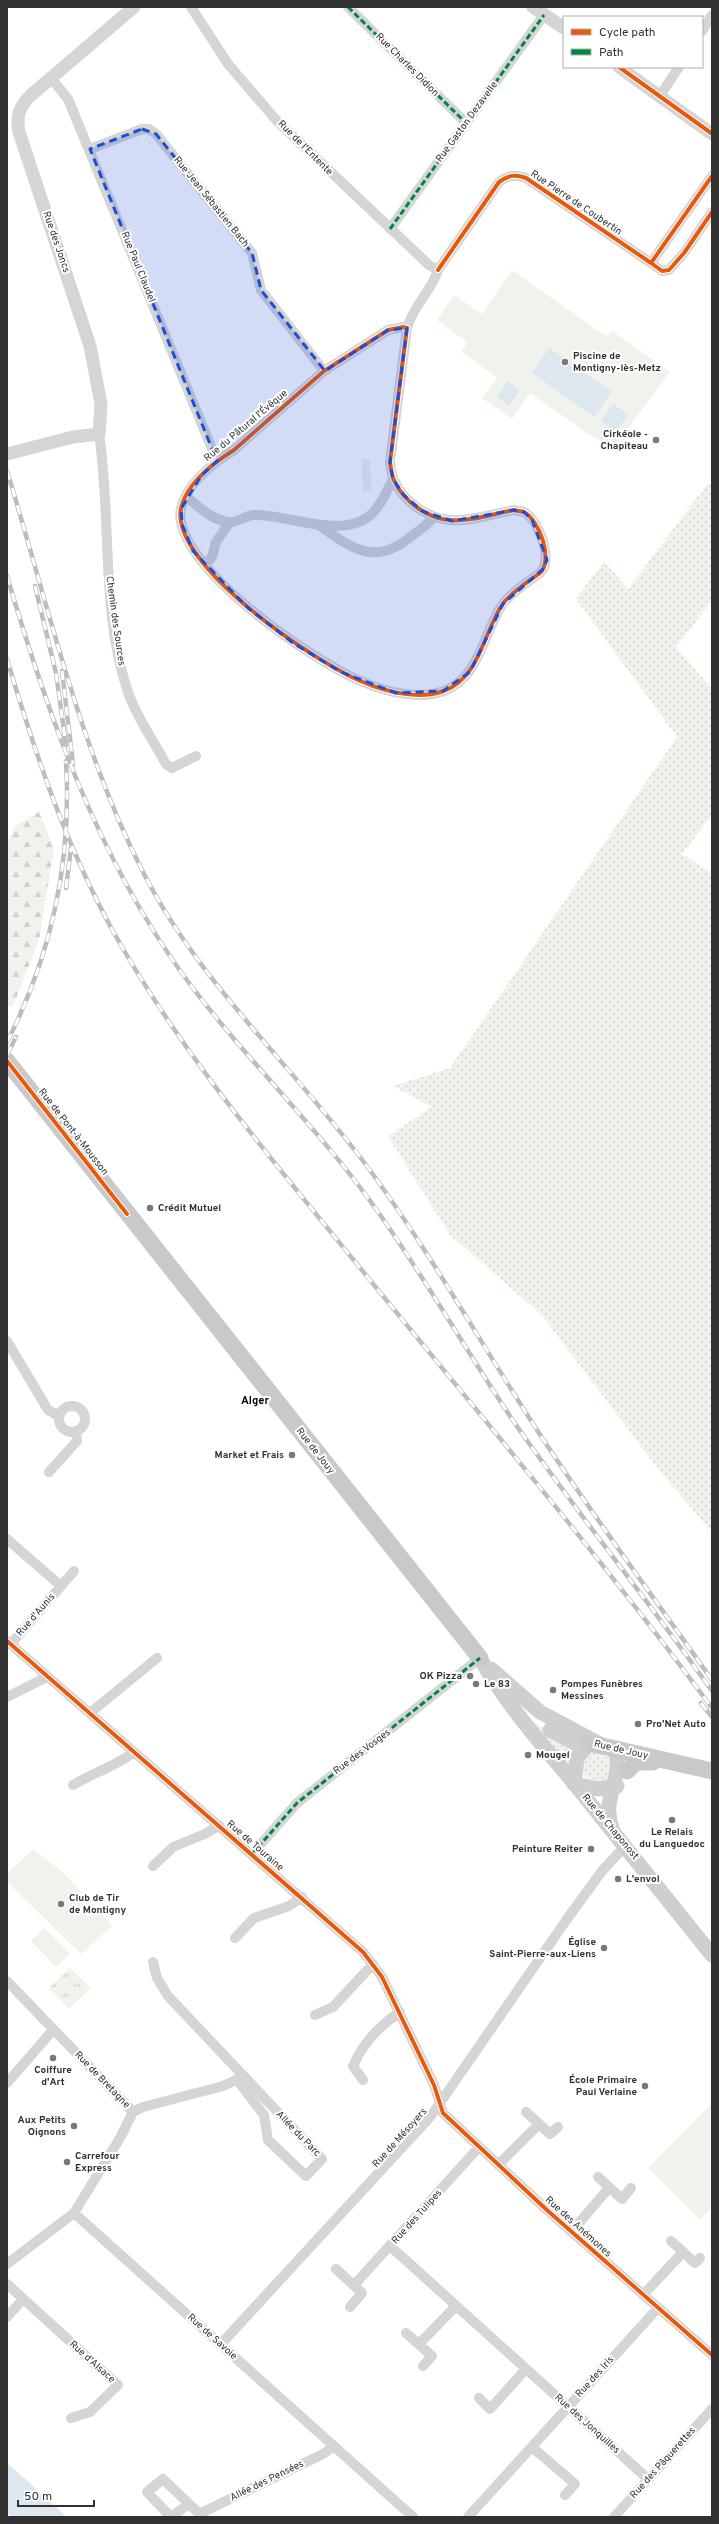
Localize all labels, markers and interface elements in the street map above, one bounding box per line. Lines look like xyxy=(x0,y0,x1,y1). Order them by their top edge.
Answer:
legend xyxy=(563,16,703,68)
text: Cycle path xyxy=(599,25,656,41)
street label: Rue Charles Didion xyxy=(372,30,442,100)
text: Path xyxy=(599,45,624,61)
street label: Rue Gaston Dezavelle xyxy=(433,79,501,165)
street label: Rue de l'Entente xyxy=(275,118,335,178)
street label: Rue Jean Sébastien Bach xyxy=(170,154,252,250)
street label: Rue Pierre de Coubertin xyxy=(528,168,624,238)
street label: Rue des Joncs xyxy=(39,210,73,275)
street label: Rue Paul Claudel xyxy=(118,230,158,304)
place label: Piscine de Montigny-lès-Metz xyxy=(573,350,661,375)
marker: Piscine de Montigny-lès-Metz xyxy=(560,357,570,367)
street label: Rue du Pâtural l'Évêque xyxy=(201,387,291,465)
place label: Cirkéole - Chapiteau xyxy=(601,428,648,453)
marker: Cirkéole - Chapiteau xyxy=(651,435,661,445)
street label: Chemin des Sources xyxy=(102,575,128,667)
street label: Rue de Pont-à-Mousson xyxy=(35,1086,111,1178)
place label: Crédit Mutuel xyxy=(158,1202,221,1215)
marker: Crédit Mutuel xyxy=(145,1203,155,1213)
district label: Alger xyxy=(241,1394,269,1408)
street label: Rue de Jouy xyxy=(293,1425,337,1477)
place label: Market et Frais xyxy=(215,1449,284,1462)
marker: Market et Frais xyxy=(287,1450,297,1460)
street label: Rue d'Aunis xyxy=(14,1591,58,1639)
place label: OK Pizza xyxy=(420,1670,462,1683)
marker: OK Pizza xyxy=(465,1671,475,1681)
place label: Le 83 xyxy=(484,1678,510,1691)
place label: Pompes Funèbres Messines xyxy=(561,1678,643,1703)
marker: Le 83 xyxy=(471,1679,481,1689)
marker: Pompes Funèbres Messines xyxy=(548,1685,558,1695)
place label: Pro'Net Auto xyxy=(646,1718,706,1731)
marker: Pro'Net Auto xyxy=(633,1719,643,1729)
street label: Rue des Vosges xyxy=(331,1726,394,1778)
street label: Rue de Jouy xyxy=(593,1737,649,1763)
place label: Mougel xyxy=(536,1749,570,1762)
marker: Mougel xyxy=(523,1750,533,1760)
street label: Rue de Chaponost xyxy=(579,1792,641,1863)
marker: Le Relais du Languedoc xyxy=(667,1815,677,1825)
street label: Rue de Touraine xyxy=(224,1818,286,1874)
place label: Le Relais du Languedoc xyxy=(639,1826,705,1851)
place label: Peinture Reiter xyxy=(512,1843,584,1856)
marker: Peinture Reiter xyxy=(586,1844,596,1854)
place label: L'envol xyxy=(626,1873,660,1886)
marker: L'envol xyxy=(613,1874,623,1884)
place label: Club de Tir de Montigny xyxy=(69,1892,126,1917)
marker: Club de Tir de Montigny xyxy=(56,1899,66,1909)
place label: Église Saint-Pierre-aux-Liens xyxy=(489,1936,596,1961)
marker: Église Saint-Pierre-aux-Liens xyxy=(599,1943,609,1953)
street label: Rue de Bretagne xyxy=(71,2049,133,2111)
marker: Coiffure d'Art xyxy=(48,2053,58,2063)
place label: Coiffure d'Art xyxy=(34,2064,72,2089)
place label: École Primaire Paul Verlaine xyxy=(569,2074,637,2099)
marker: École Primaire Paul Verlaine xyxy=(640,2081,650,2091)
street label: Rue de Mésoyers xyxy=(370,2105,430,2171)
street label: Allée du Parc xyxy=(273,2108,323,2160)
place label: Aux Petits Oignons xyxy=(17,2114,66,2139)
marker: Aux Petits Oignons xyxy=(69,2121,79,2131)
place label: Carrefour Express xyxy=(75,2150,120,2175)
marker: Carrefour Express xyxy=(62,2157,72,2167)
street label: Rue des Tulipes xyxy=(389,2187,445,2247)
street label: Rue des Anémones xyxy=(542,2194,614,2261)
street label: Rue de Savoie xyxy=(184,2311,240,2363)
street label: Rue d'Alsace xyxy=(66,2338,118,2386)
street label: Rue des Iris xyxy=(573,2353,617,2401)
street label: Rue des Jonquilles xyxy=(552,2391,623,2457)
street label: Rue des Pâquerettes xyxy=(627,2424,699,2502)
street label: Allée des Pensées xyxy=(228,2457,306,2504)
scale bar xyxy=(18,2482,94,2508)
text: 50 m xyxy=(24,2489,52,2505)

